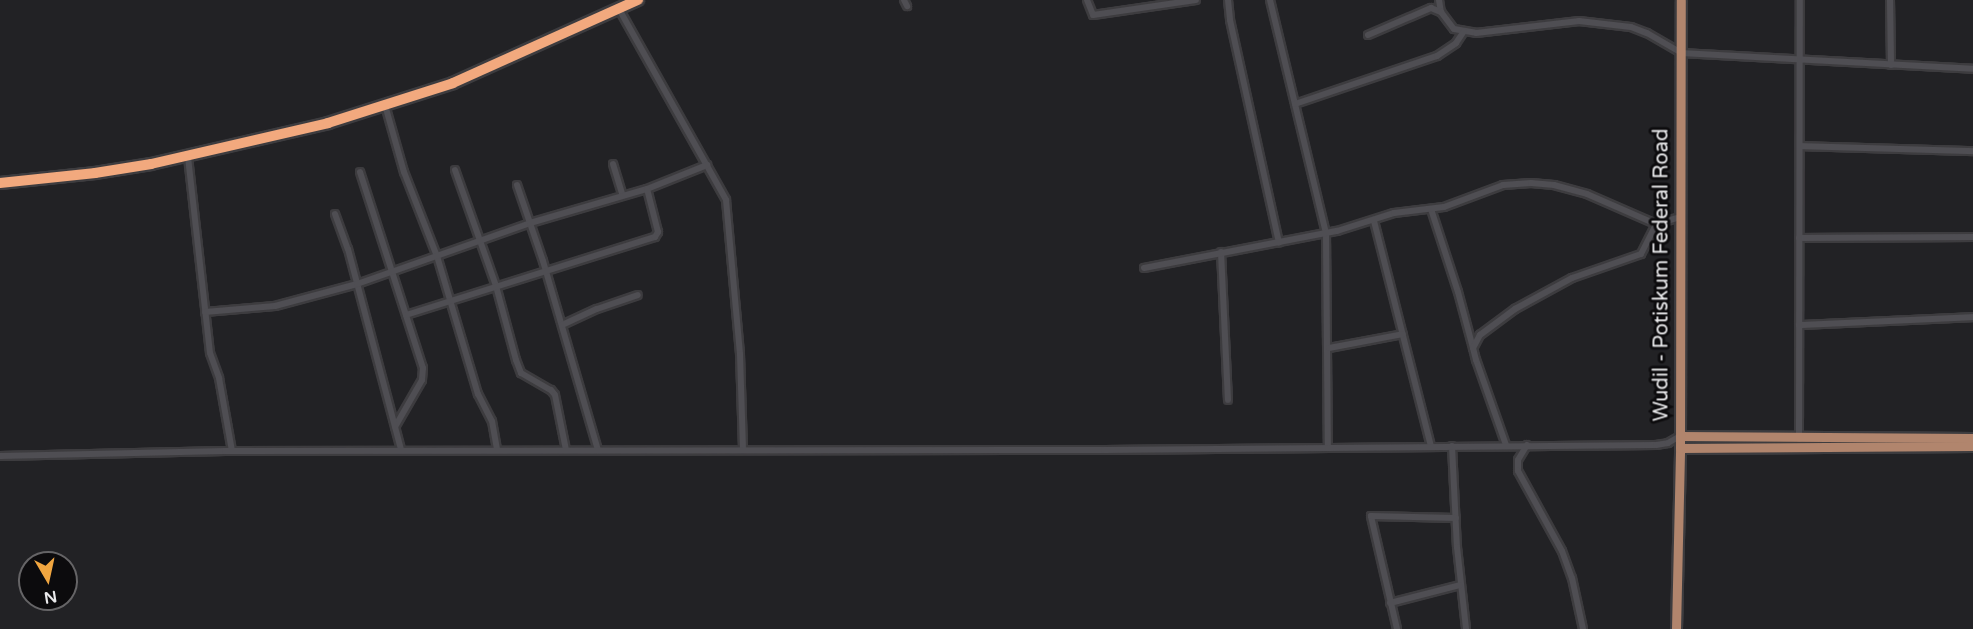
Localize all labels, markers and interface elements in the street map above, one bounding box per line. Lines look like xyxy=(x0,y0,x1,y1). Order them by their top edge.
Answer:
street label: Wudil - Potiskum Federal Road xyxy=(1650,129,1674,421)
north arrow xyxy=(18,551,78,611)
text: N xyxy=(43,586,58,608)

